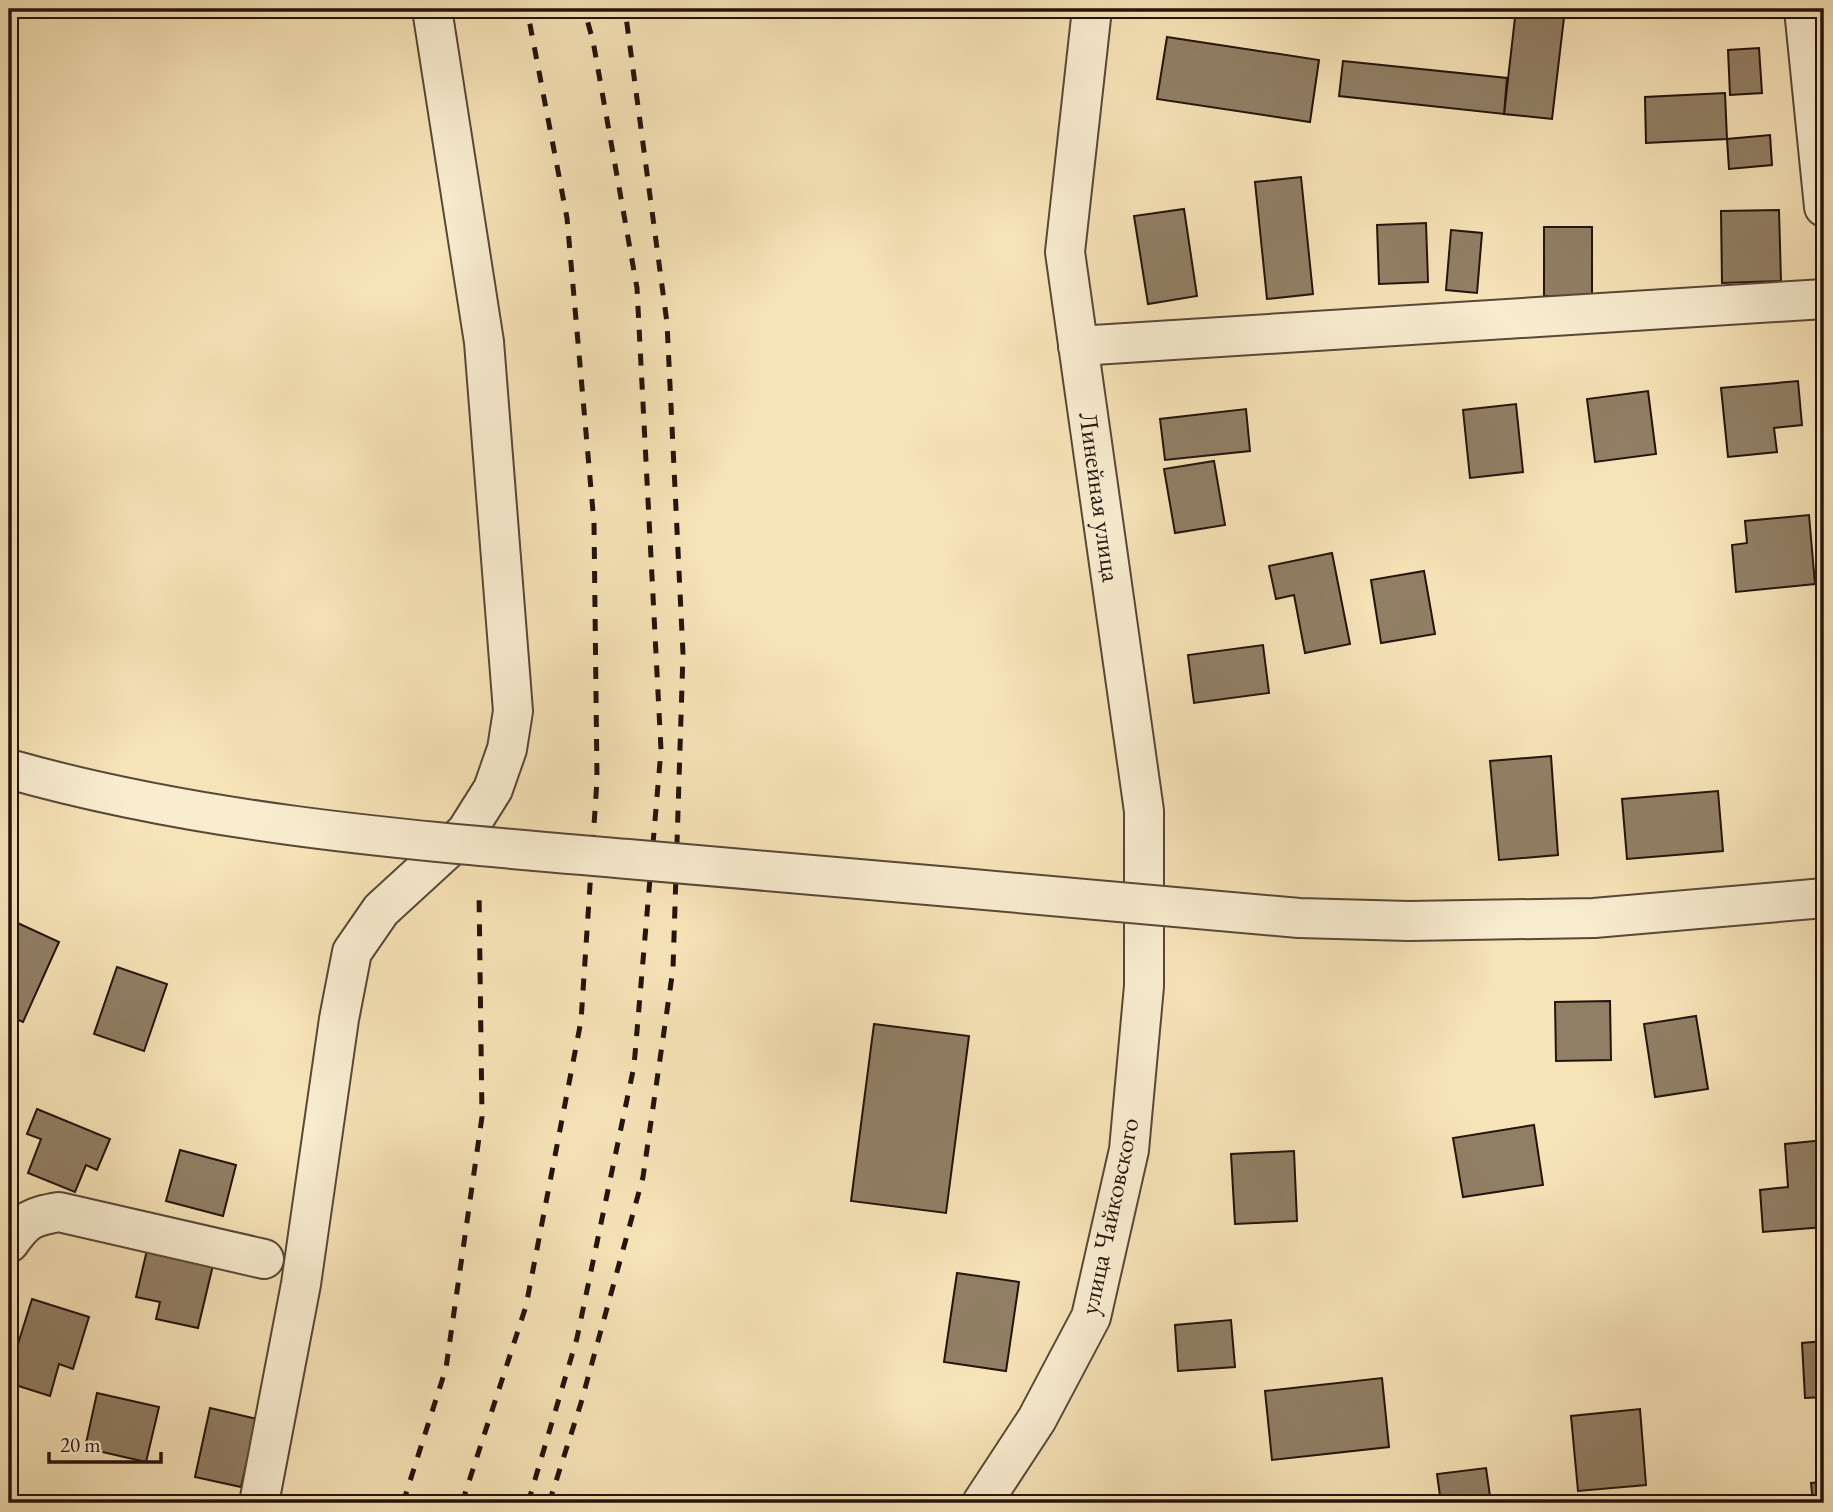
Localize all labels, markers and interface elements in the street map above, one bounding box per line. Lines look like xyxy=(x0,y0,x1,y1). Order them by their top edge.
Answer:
street label: Линейная улица xyxy=(1071,410,1129,585)
street label: улица Чайковского xyxy=(1072,1114,1146,1318)
scale bar xyxy=(49,1421,161,1465)
text: 20 m xyxy=(60,1431,101,1458)

